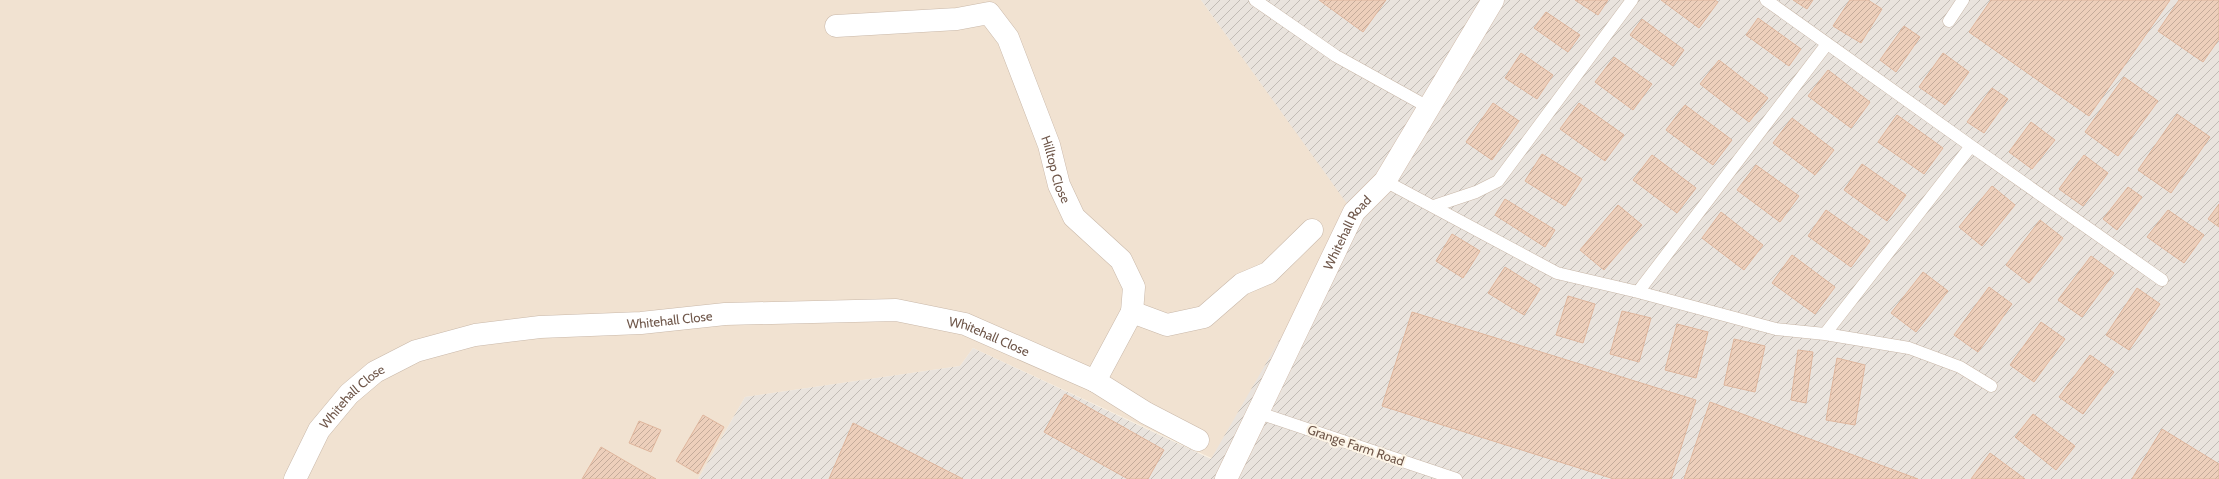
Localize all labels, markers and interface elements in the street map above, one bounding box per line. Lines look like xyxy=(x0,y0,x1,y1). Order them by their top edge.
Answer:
street label: Hilltop Close xyxy=(1038,133,1074,206)
street label: Whitehall Road xyxy=(1320,192,1374,272)
street label: Whitehall Close xyxy=(627,307,713,332)
street label: Whitehall Close xyxy=(948,313,1032,359)
street label: Whitehall Close xyxy=(316,360,387,432)
street label: Grange Farm Road xyxy=(1306,421,1406,469)

